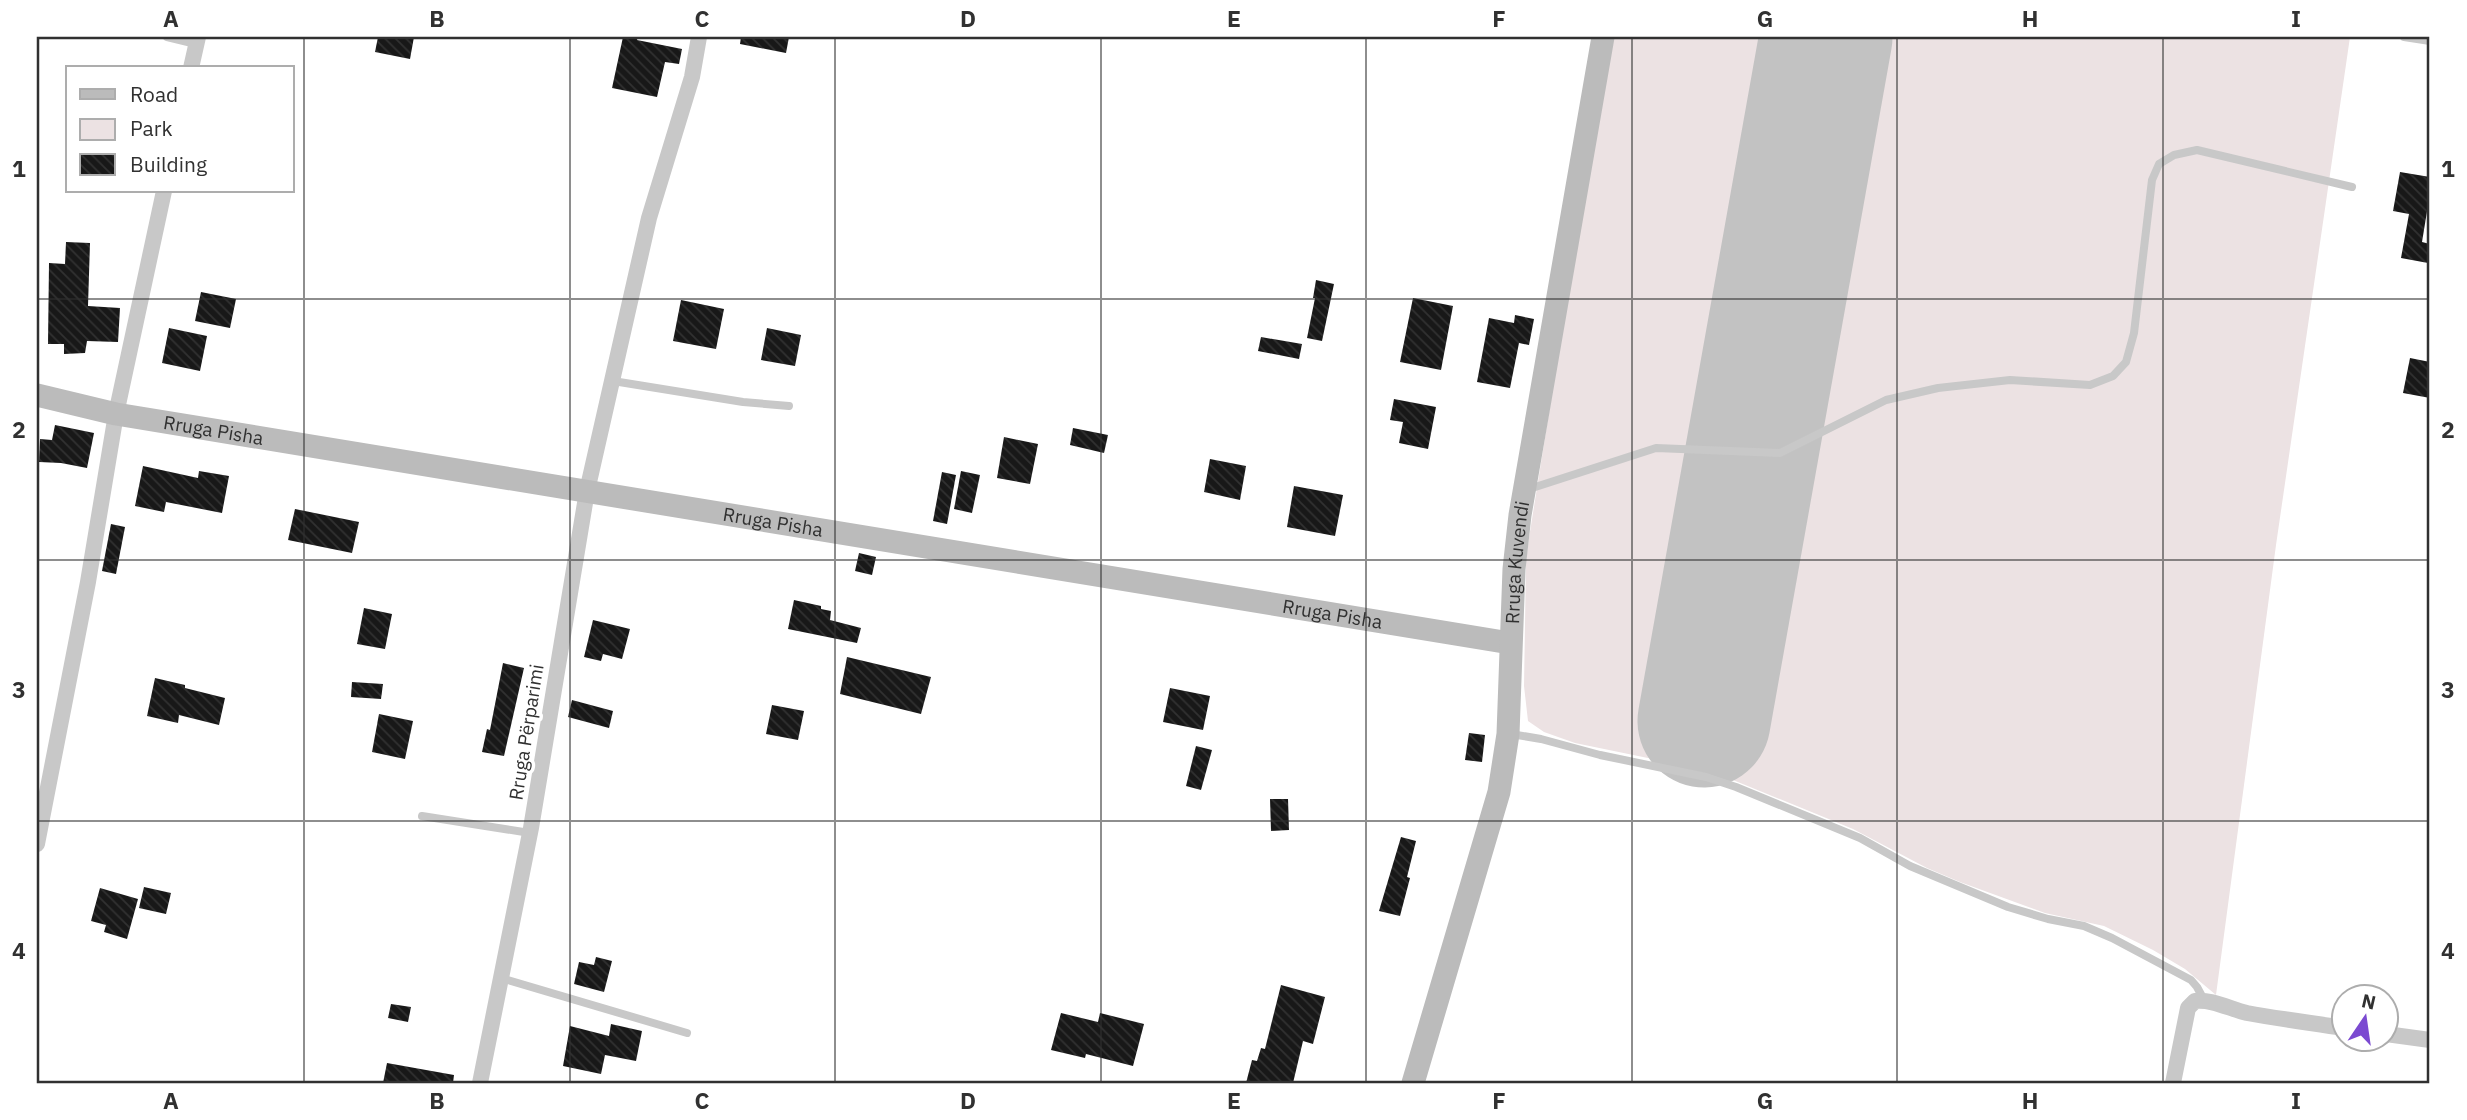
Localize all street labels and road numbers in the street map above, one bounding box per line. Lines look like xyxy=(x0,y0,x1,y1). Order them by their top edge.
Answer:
street label: Rruga Pisha xyxy=(162,410,265,450)
street label: Rruga Kuvendi xyxy=(1500,499,1534,624)
street label: Rruga Pisha xyxy=(721,502,825,542)
street label: Rruga Pisha xyxy=(1281,594,1384,634)
street label: Rruga Përparimi xyxy=(503,662,549,802)

